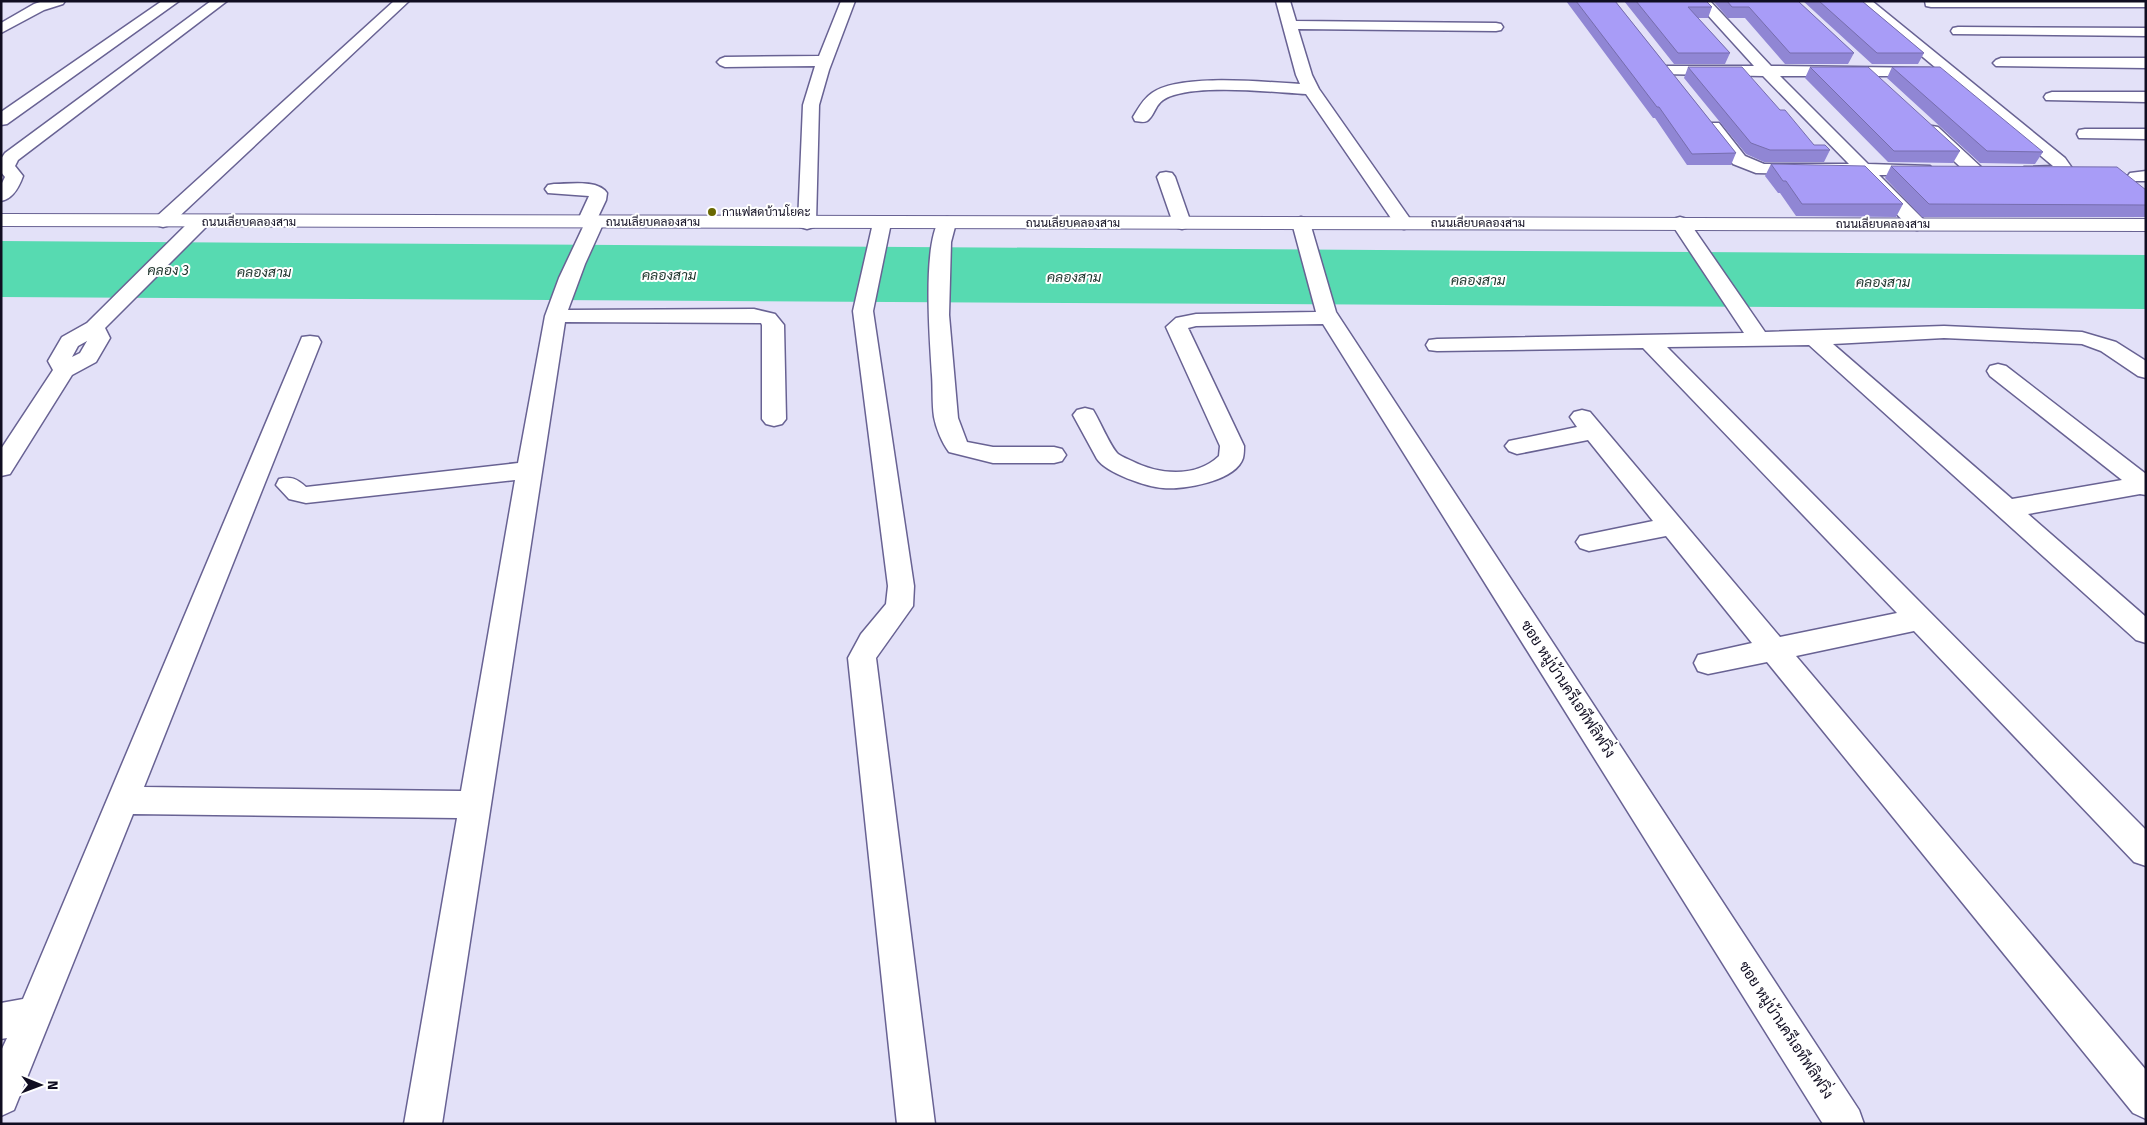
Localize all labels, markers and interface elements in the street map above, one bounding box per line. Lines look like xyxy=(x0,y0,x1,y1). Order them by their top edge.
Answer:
place label: กาแฟสดบ้านโยคะ xyxy=(722,204,811,219)
marker: กาแฟสดบ้านโยคะ xyxy=(706,206,718,218)
street label: ถนนเลียบคลองสาม xyxy=(202,214,296,229)
street label: ถนนเลียบคลองสาม xyxy=(606,214,700,229)
street label: ถนนเลียบคลองสาม xyxy=(1026,215,1120,230)
street label: ถนนเลียบคลองสาม xyxy=(1431,215,1525,230)
street label: ถนนเลียบคลองสาม xyxy=(1836,216,1930,231)
water label: คลอง 3 xyxy=(147,262,189,279)
water label: คลองสาม xyxy=(237,264,292,281)
water label: คลองสาม xyxy=(642,267,697,284)
water label: คลองสาม xyxy=(1047,269,1102,286)
water label: คลองสาม xyxy=(1451,272,1506,289)
water label: คลองสาม xyxy=(1856,274,1911,291)
street label: ซอย หมู่บ้านครีเอทีฟลิฟวิ่ง xyxy=(1516,614,1624,762)
street label: ซอย หมู่บ้านครีเอทีฟลิฟวิ่ง xyxy=(1734,955,1842,1103)
north arrow xyxy=(15,1060,65,1110)
text: N xyxy=(44,1080,61,1090)

